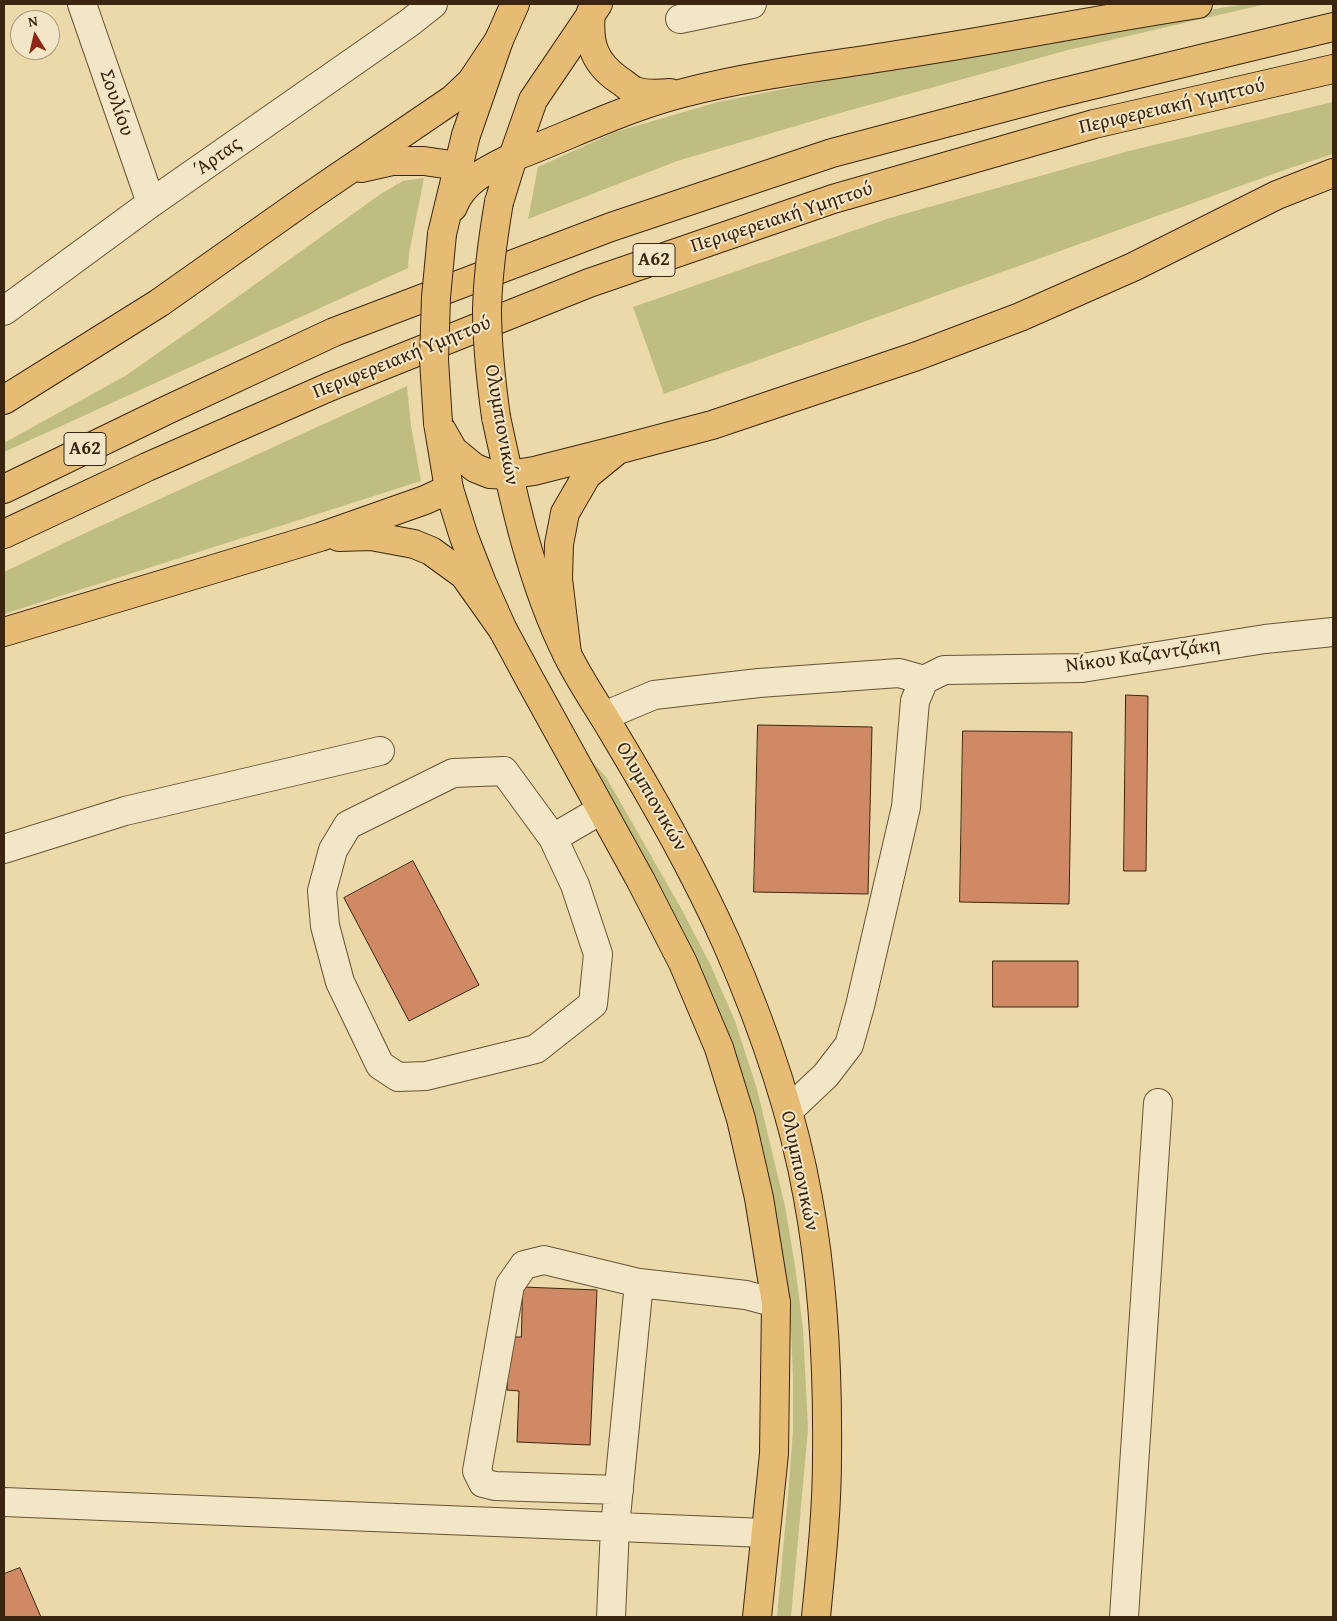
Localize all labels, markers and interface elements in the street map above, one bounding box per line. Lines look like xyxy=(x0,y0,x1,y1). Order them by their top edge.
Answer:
north arrow xyxy=(10,10,60,60)
text: N xyxy=(27,11,39,32)
street label: Σουλίου xyxy=(94,67,138,139)
street label: Περιφερειακή Υμηττού xyxy=(1077,74,1267,140)
street label: Άρτας xyxy=(190,132,246,182)
street label: Περιφερειακή Υμηττού xyxy=(688,177,876,259)
road number: Α62 xyxy=(633,244,675,276)
street label: Περιφερειακή Υμηττού xyxy=(309,311,495,405)
street label: Ολυμπιονικών xyxy=(479,363,523,487)
road number: Α62 xyxy=(64,432,106,466)
street label: Νίκου Καζαντζάκη xyxy=(1064,633,1222,679)
street label: Ολυμπιονικών xyxy=(610,738,692,856)
street label: Ολυμπιονικών xyxy=(775,1109,823,1233)

